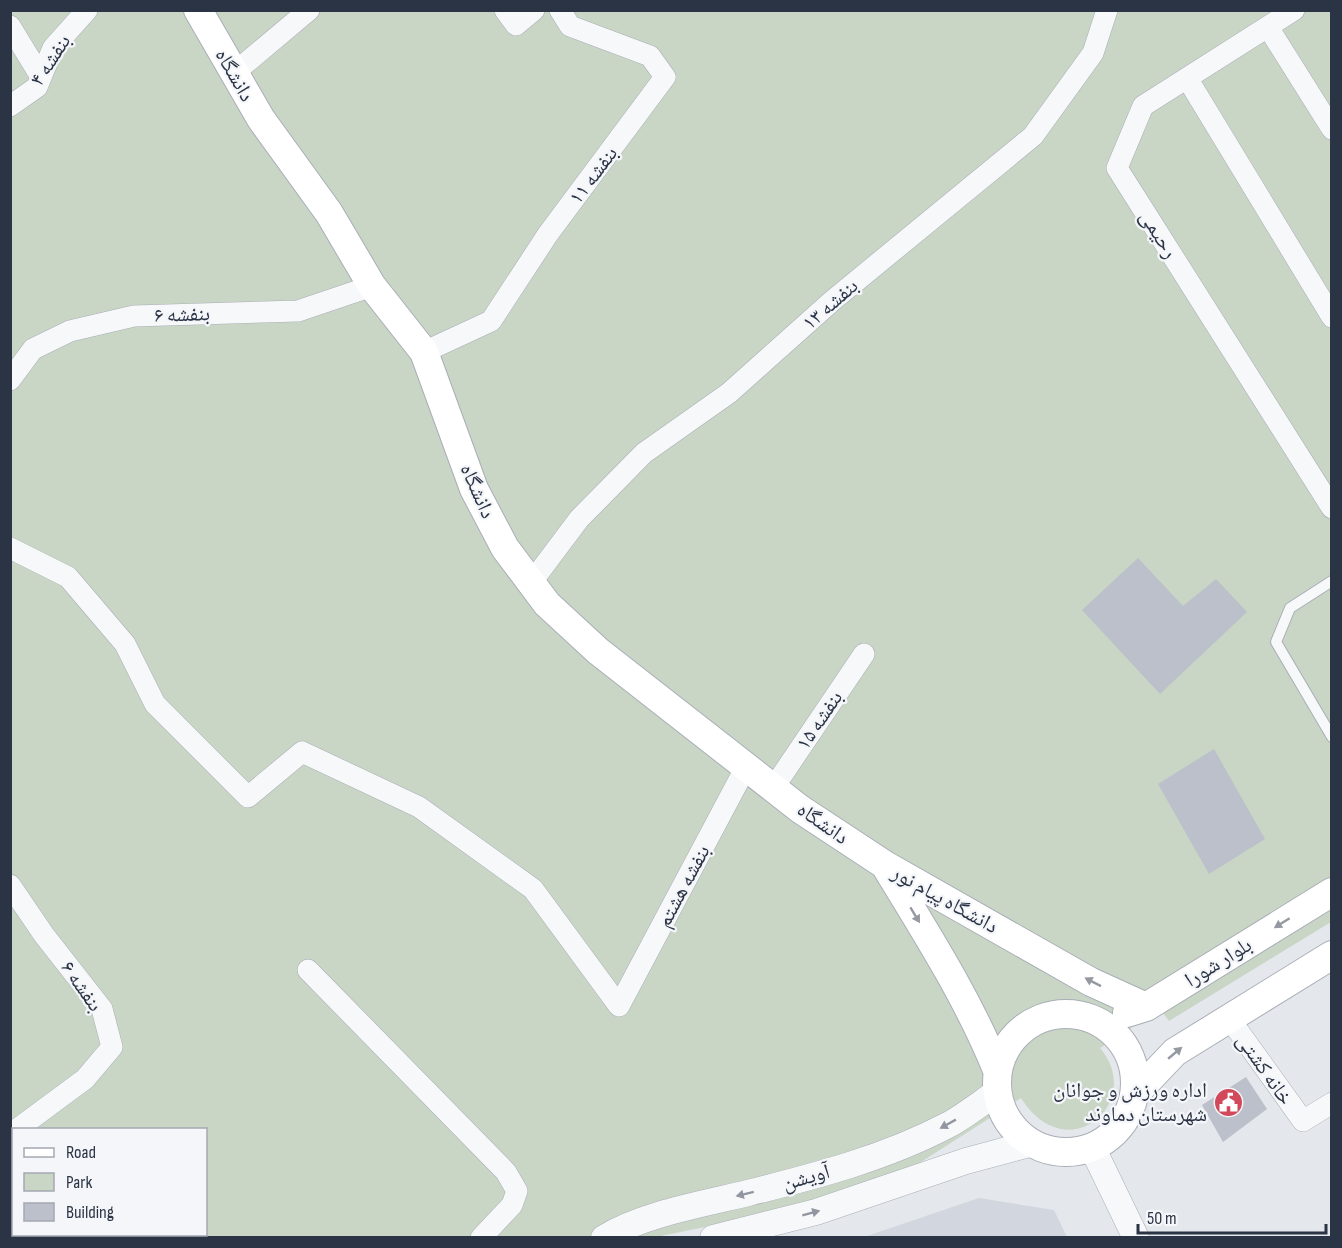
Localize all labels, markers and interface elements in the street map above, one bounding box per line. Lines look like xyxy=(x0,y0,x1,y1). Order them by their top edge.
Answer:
street label: بنفشه ۴ xyxy=(25,30,76,91)
street label: دانشگاه xyxy=(210,44,260,106)
street label: بنفشه ۱۱ xyxy=(564,142,623,209)
street label: رحیمی xyxy=(1134,206,1183,263)
street label: بنفشه ۱۳ xyxy=(797,273,863,335)
street label: بنفشه ۶ xyxy=(153,301,211,328)
street label: دانشگاه xyxy=(455,460,501,522)
street label: بنفشه ۱۵ xyxy=(791,686,848,754)
street label: دانشگاه xyxy=(792,797,853,850)
street label: بنفشه هشتم xyxy=(651,841,716,932)
street label: دانشگاه پیام نور xyxy=(886,859,1002,940)
one-way arrow xyxy=(910,907,920,924)
one-way arrow xyxy=(1274,917,1290,928)
street label: بلوار شورا xyxy=(1180,932,1256,993)
street label: بنفشه ۶ xyxy=(55,956,108,1016)
one-way arrow xyxy=(1084,977,1101,987)
street label: خانه کشتی xyxy=(1231,1029,1298,1110)
one-way arrow xyxy=(1167,1047,1183,1060)
place label: اداره ورزش و جوانان شهرستان دماوند xyxy=(1053,1078,1207,1127)
public building icon: اداره ورزش و جوانان شهرستان دماوند xyxy=(1212,1086,1244,1118)
one-way arrow xyxy=(940,1119,957,1129)
legend xyxy=(12,1128,207,1236)
text: Road xyxy=(66,1142,96,1163)
street label: آویشن xyxy=(780,1159,833,1196)
text: Park xyxy=(66,1172,92,1193)
one-way arrow xyxy=(736,1189,754,1199)
scale bar xyxy=(1138,1197,1326,1235)
text: Building xyxy=(66,1202,114,1223)
one-way arrow xyxy=(802,1208,820,1217)
text: 50 m xyxy=(1147,1208,1177,1229)

